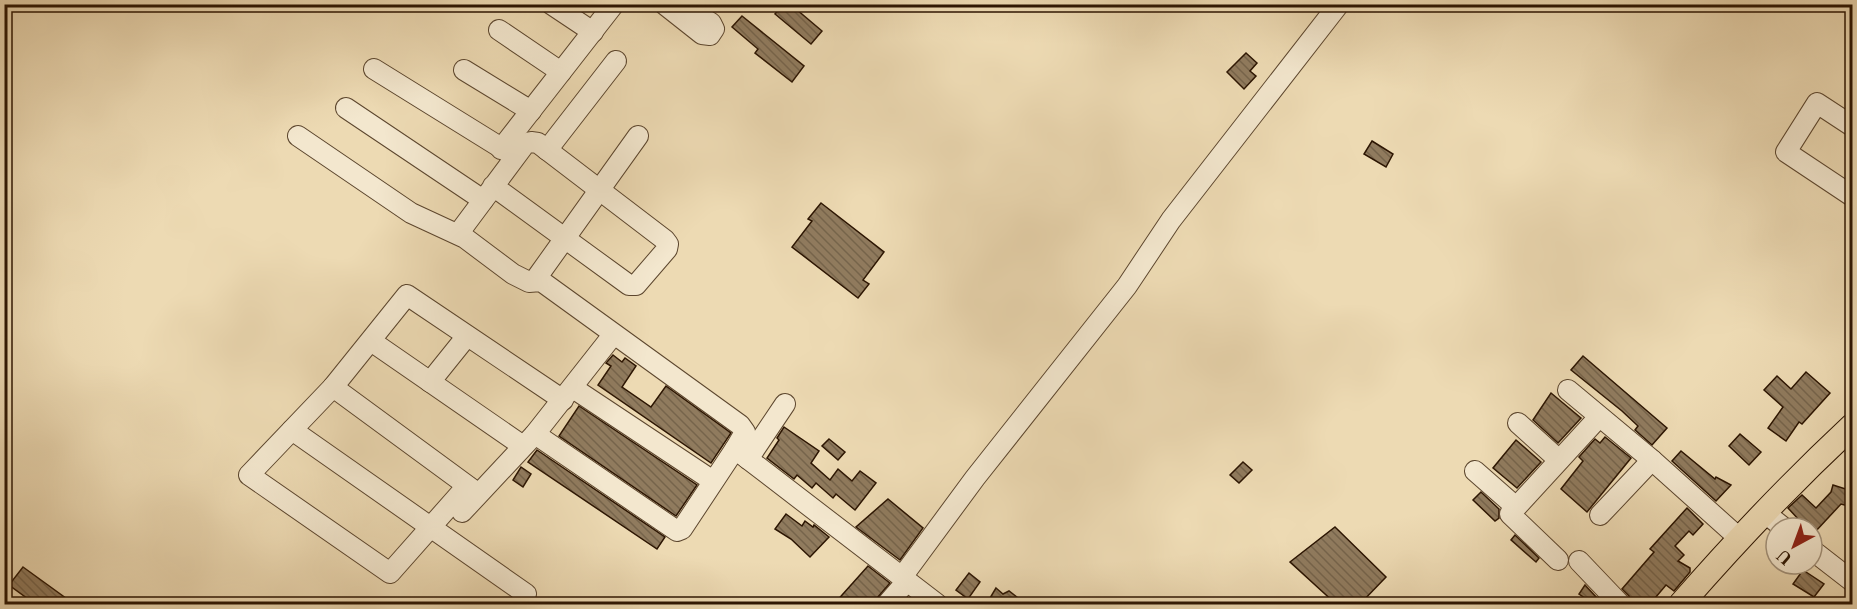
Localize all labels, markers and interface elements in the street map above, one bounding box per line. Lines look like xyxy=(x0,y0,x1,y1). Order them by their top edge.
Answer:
north arrow xyxy=(1764,516,1824,576)
text: U xyxy=(1773,546,1796,569)

